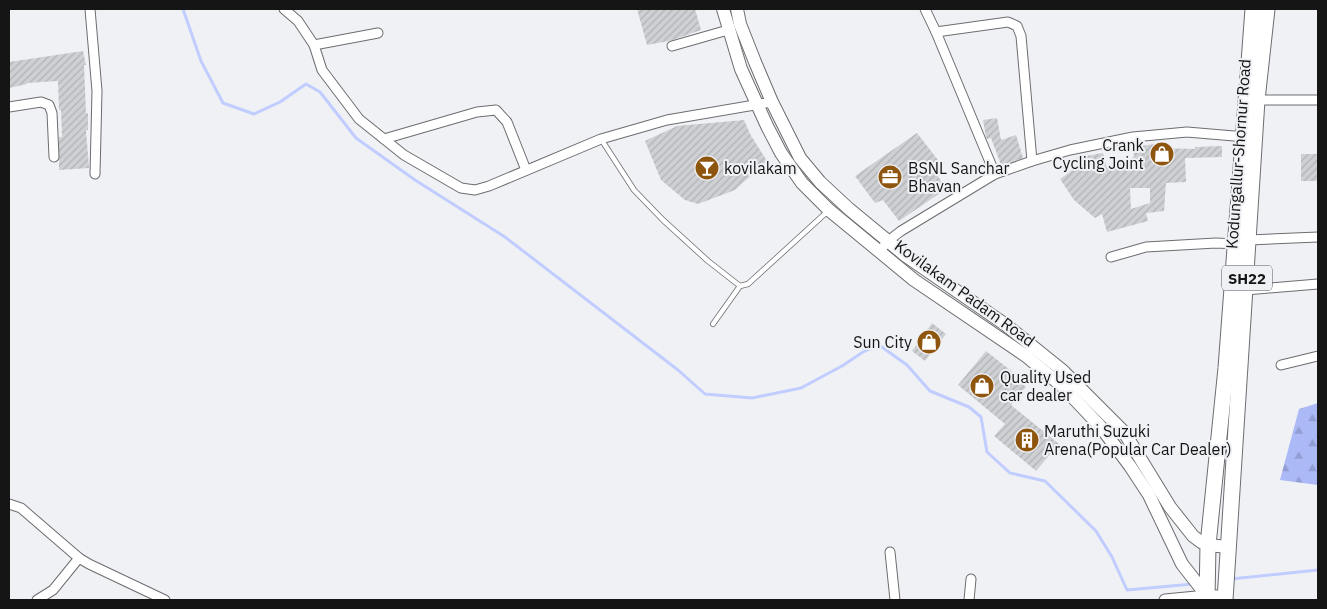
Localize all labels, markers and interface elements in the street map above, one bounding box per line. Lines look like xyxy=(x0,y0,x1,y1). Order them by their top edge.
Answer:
street label: Kodungallur-Shornur Road xyxy=(1221,58,1255,250)
place label: Crank Cycling Joint xyxy=(1053,135,1145,173)
shop icon: Crank Cycling Joint xyxy=(1149,141,1175,167)
bar icon: kovilakam xyxy=(694,155,720,181)
place label: kovilakam xyxy=(724,158,797,178)
place label: BSNL Sanchar Bhavan xyxy=(908,158,1009,196)
office icon: BSNL Sanchar Bhavan xyxy=(877,164,903,190)
street label: Kovilakam Padam Road xyxy=(891,235,1039,351)
road number: SH22 xyxy=(1222,266,1272,290)
shop icon: Sun City xyxy=(916,329,942,355)
place label: Sun City xyxy=(853,332,912,352)
place label: Quality Used car dealer xyxy=(1000,367,1091,405)
shop icon: Quality Used car dealer xyxy=(969,373,995,399)
place label: Maruthi Suzuki Arena(Popular Car Dealer) xyxy=(1044,421,1232,459)
building icon: Maruthi Suzuki Arena(Popular Car Dealer) xyxy=(1014,427,1040,453)

